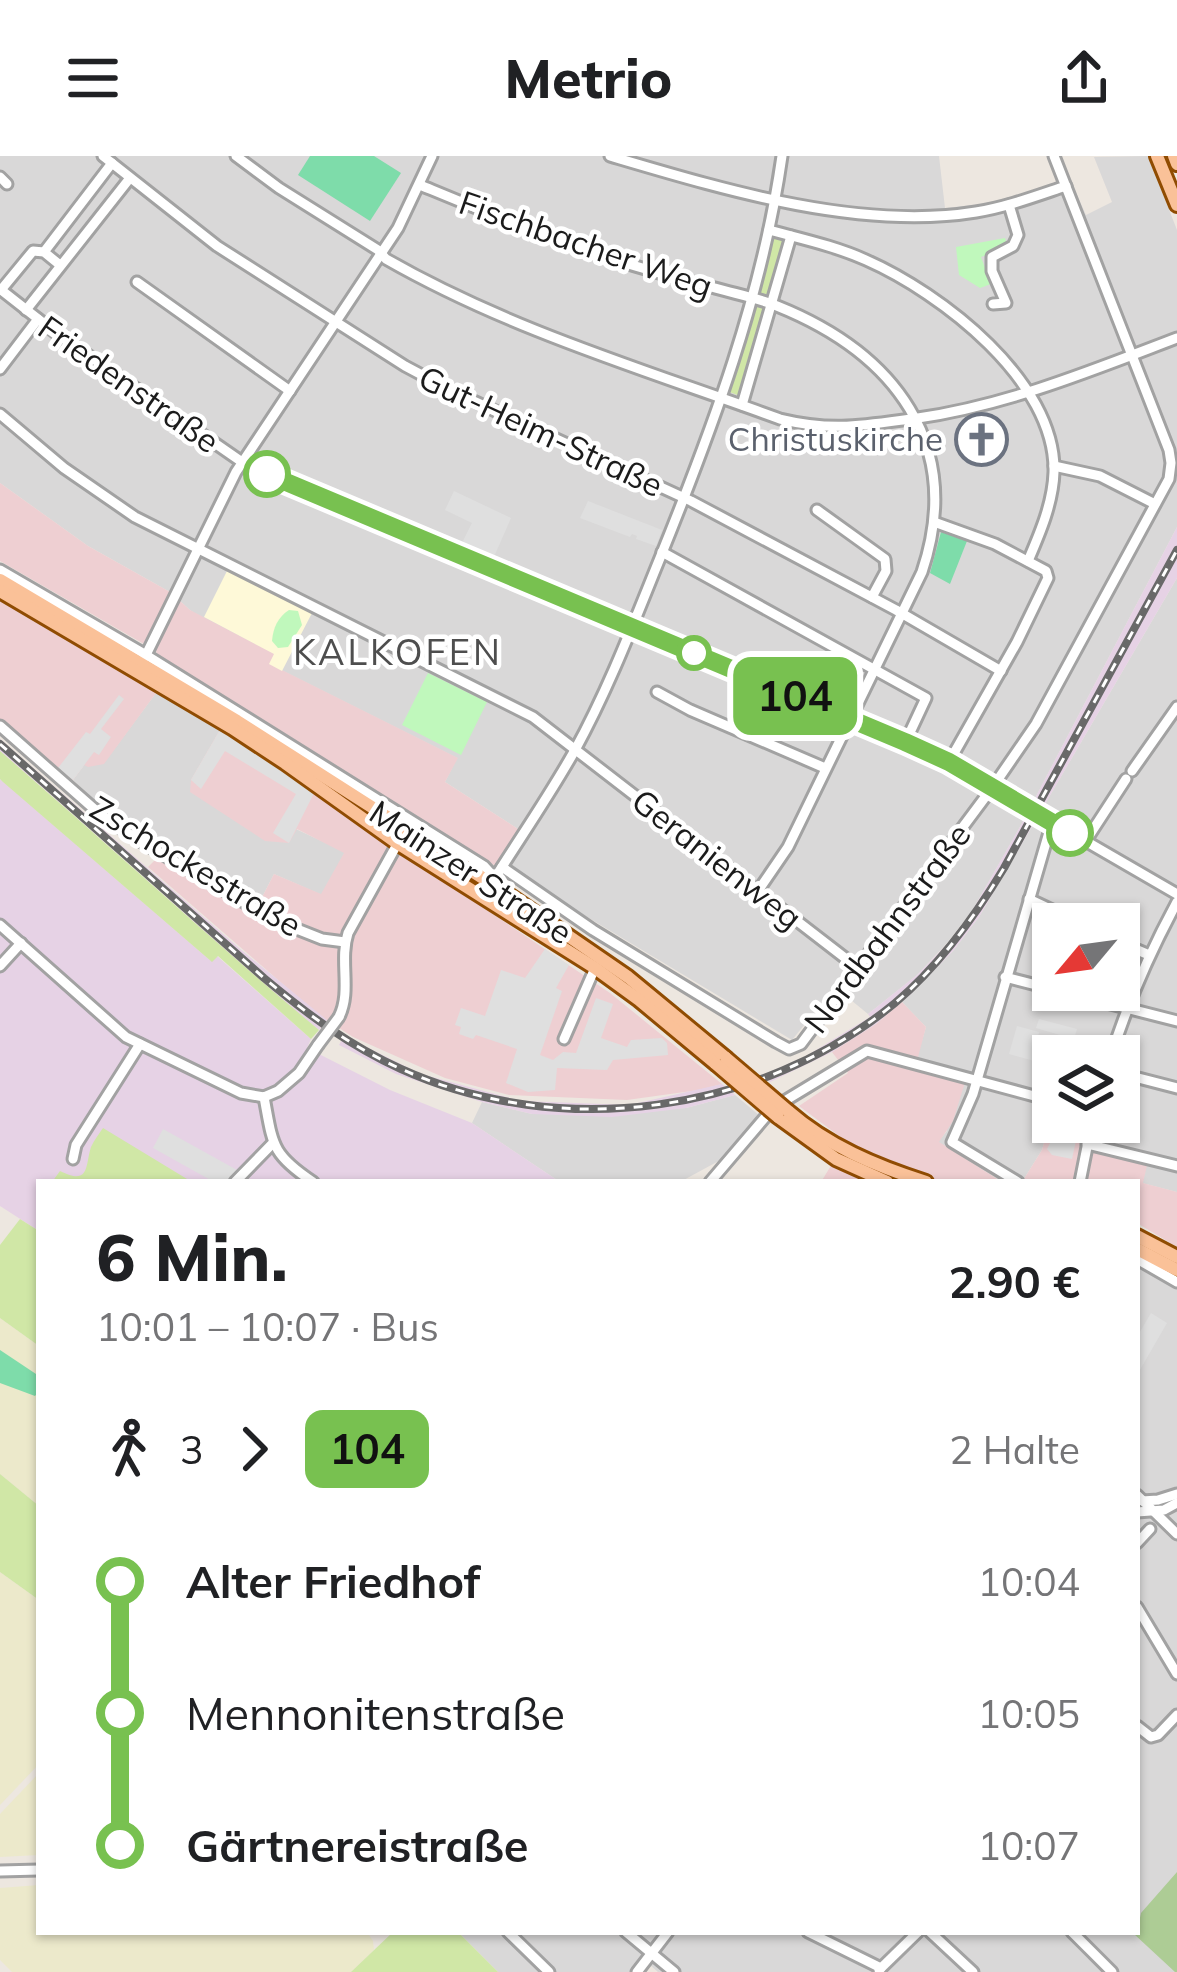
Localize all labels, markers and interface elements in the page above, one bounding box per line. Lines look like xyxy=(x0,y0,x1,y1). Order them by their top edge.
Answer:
text: Metrio xyxy=(505,44,672,112)
icon: menu xyxy=(60,45,126,111)
icon: share xyxy=(1051,45,1117,111)
street label: Fischbacher Weg xyxy=(454,181,718,306)
street label: Friedenstraße xyxy=(31,306,228,461)
street label: Gut-Heim-Straße xyxy=(413,356,670,505)
church icon: Christuskirche xyxy=(954,411,1010,467)
place label: Christuskirche xyxy=(728,418,943,459)
unlabelled marker xyxy=(245,452,289,496)
district label: KALKOFEN xyxy=(293,629,503,674)
unlabelled marker xyxy=(678,637,710,669)
line badge: 104 xyxy=(726,657,864,735)
text: 104 xyxy=(757,669,833,722)
street label: Geranienweg xyxy=(624,780,810,938)
street label: Zschockestraße xyxy=(83,786,309,945)
street label: Mainzer Straße xyxy=(362,791,580,952)
unlabelled marker xyxy=(1048,811,1092,855)
street label: Nordbahnstraße xyxy=(795,815,979,1041)
north arrow xyxy=(1032,903,1140,1011)
map controls xyxy=(1032,903,1140,1143)
button: layers xyxy=(1032,1035,1140,1143)
text: 6 Min. xyxy=(96,1215,288,1298)
text: 2.90 € xyxy=(949,1253,1080,1309)
text: 10:01 – 10:07 · Bus xyxy=(96,1302,439,1351)
icon: walk xyxy=(96,1416,162,1482)
icon: forward xyxy=(221,1416,287,1482)
text: 104 xyxy=(329,1422,405,1475)
text: 3 xyxy=(180,1425,203,1474)
text: 2 Halte xyxy=(949,1425,1080,1474)
text: Alter Friedhof xyxy=(186,1553,480,1609)
text: 10:04 xyxy=(978,1557,1080,1606)
text: Mennonitenstraße xyxy=(186,1685,565,1741)
text: 10:05 xyxy=(978,1689,1080,1738)
text: Gärtnereistraße xyxy=(186,1817,528,1873)
text: 10:07 xyxy=(978,1821,1080,1870)

